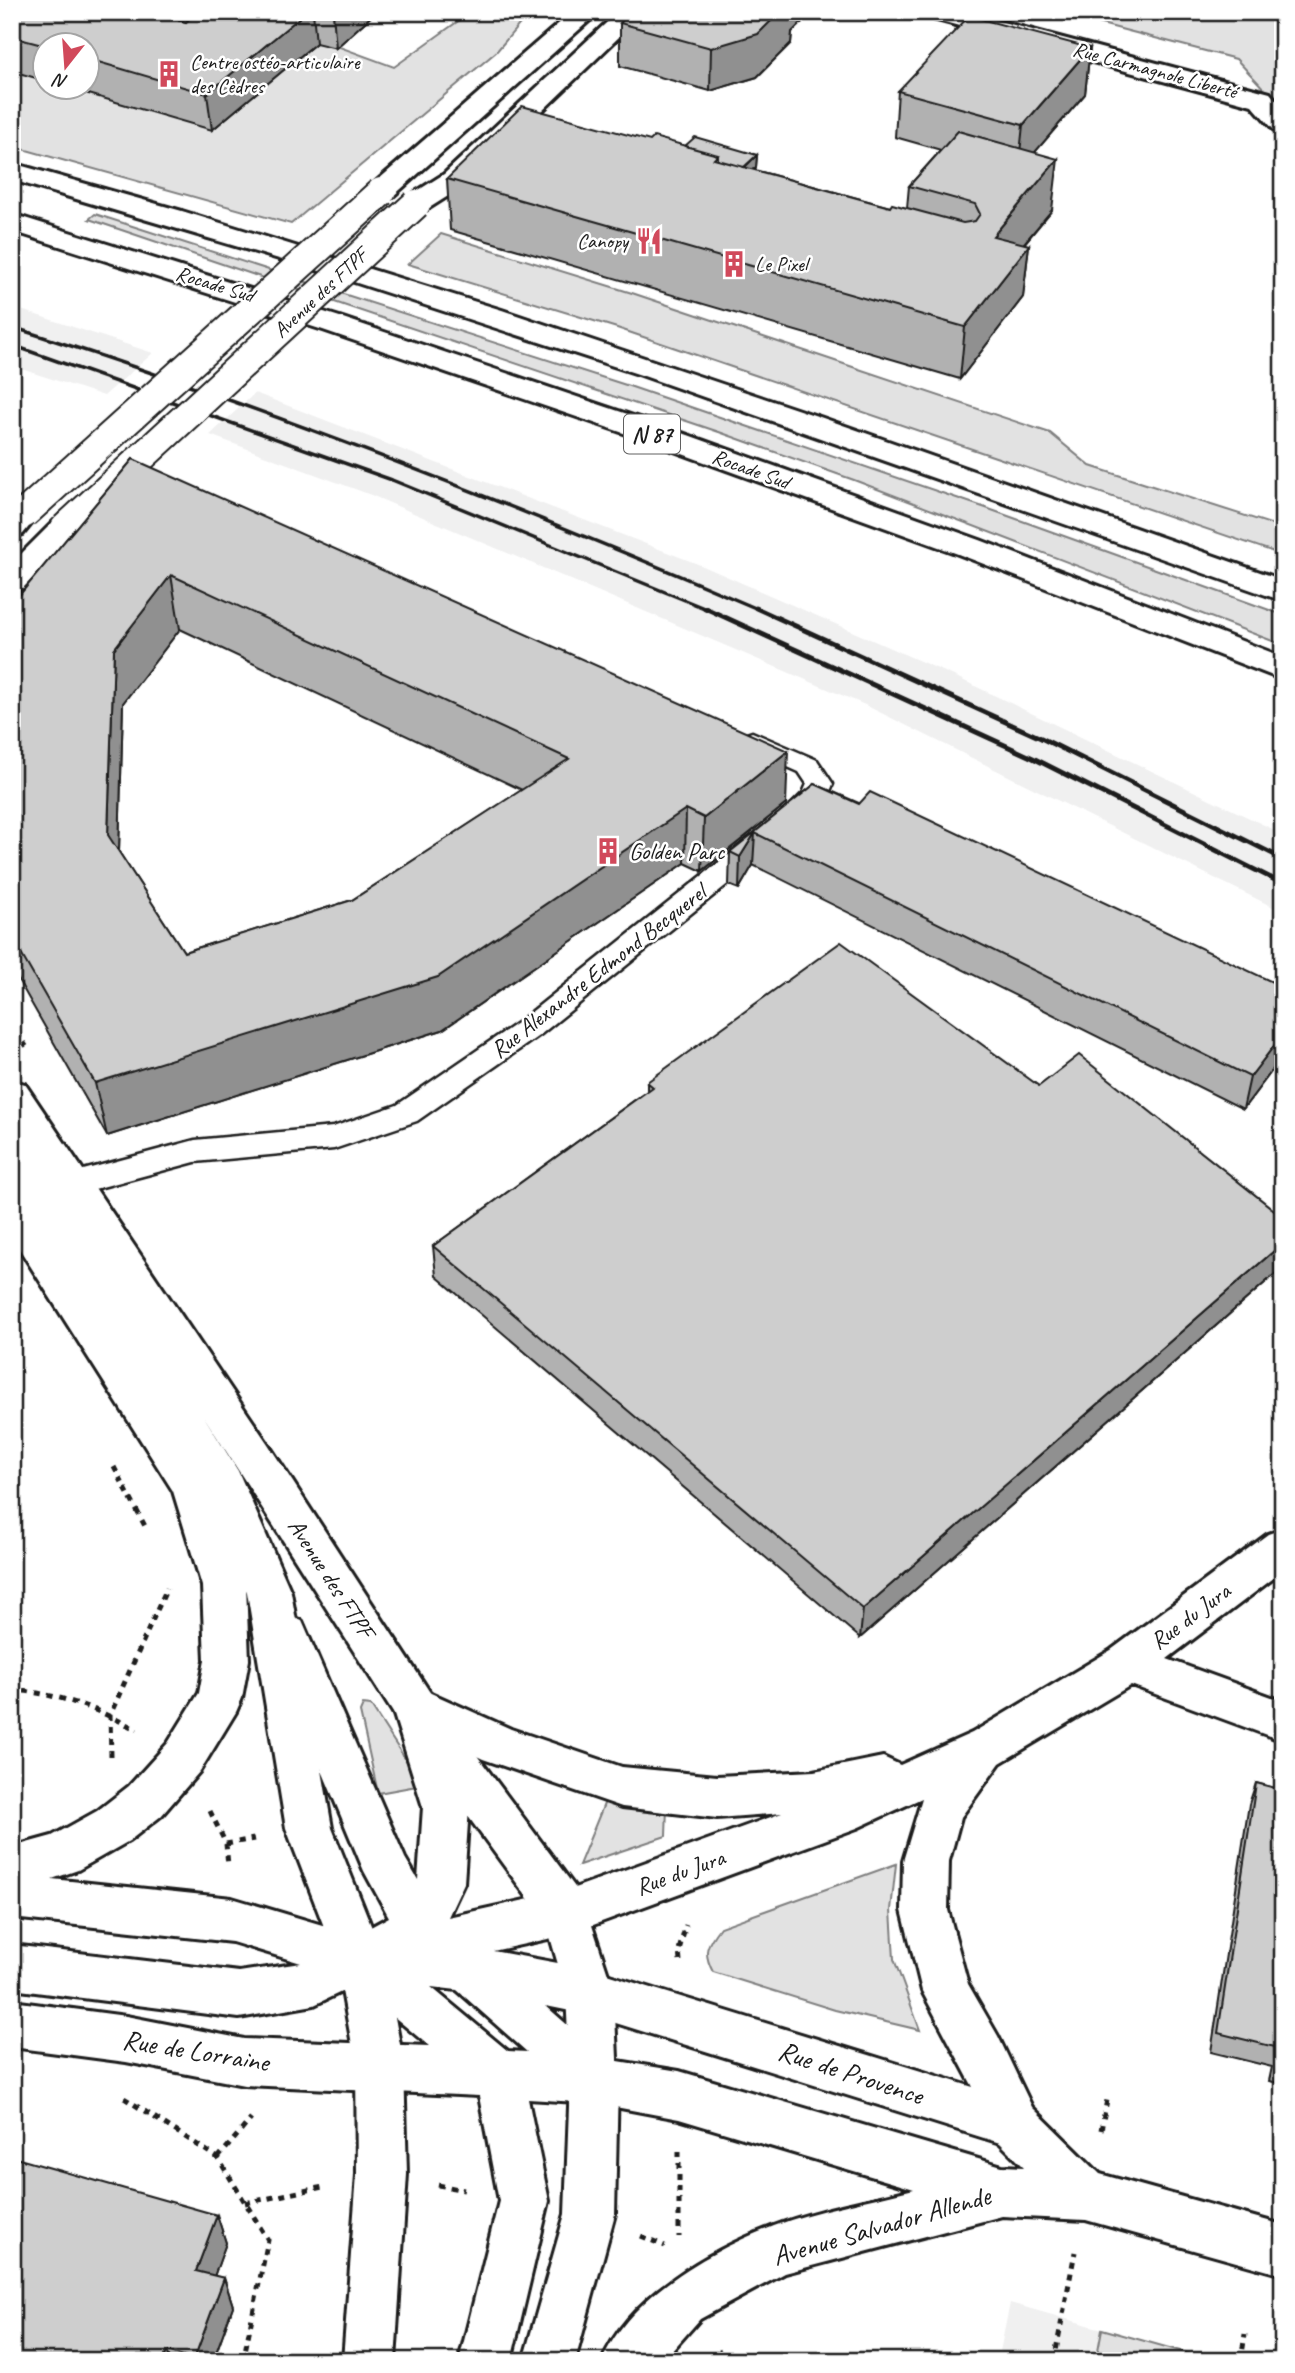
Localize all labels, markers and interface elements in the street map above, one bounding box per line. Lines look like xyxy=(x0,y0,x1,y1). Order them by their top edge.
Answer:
north arrow xyxy=(32,32,102,102)
street label: Rue Carmagnole Liberté xyxy=(1070,36,1243,105)
place label: Centre ostéo-articulaire des Cèdres xyxy=(190,49,361,99)
building icon: Centre ostéo-articulaire des Cèdres xyxy=(154,59,184,89)
text: N xyxy=(49,67,70,94)
restaurant icon: Canopy xyxy=(634,226,664,256)
place label: Canopy xyxy=(577,228,630,254)
street label: Avenue des FTPF xyxy=(268,240,376,343)
building icon: Le Pixel xyxy=(719,249,749,279)
place label: Le Pixel xyxy=(755,251,811,277)
street label: Rocade Sud xyxy=(173,260,260,309)
road number: N 87 xyxy=(624,414,680,454)
street label: Rocade Sud xyxy=(709,443,796,496)
building icon: Golden Parc xyxy=(593,836,623,866)
place label: Golden Parc xyxy=(629,836,726,866)
street label: Rue Alexandre Edmond Becquerel xyxy=(484,875,715,1064)
street label: Avenue des FTPF xyxy=(281,1513,383,1648)
street label: Rue du Jura xyxy=(1144,1575,1237,1656)
street label: Rue du Jura xyxy=(631,1842,730,1902)
street label: Rue de Lorraine xyxy=(120,2022,273,2080)
street label: Rue de Provence xyxy=(774,2033,929,2113)
street label: Avenue Salvador Allende xyxy=(768,2177,996,2273)

